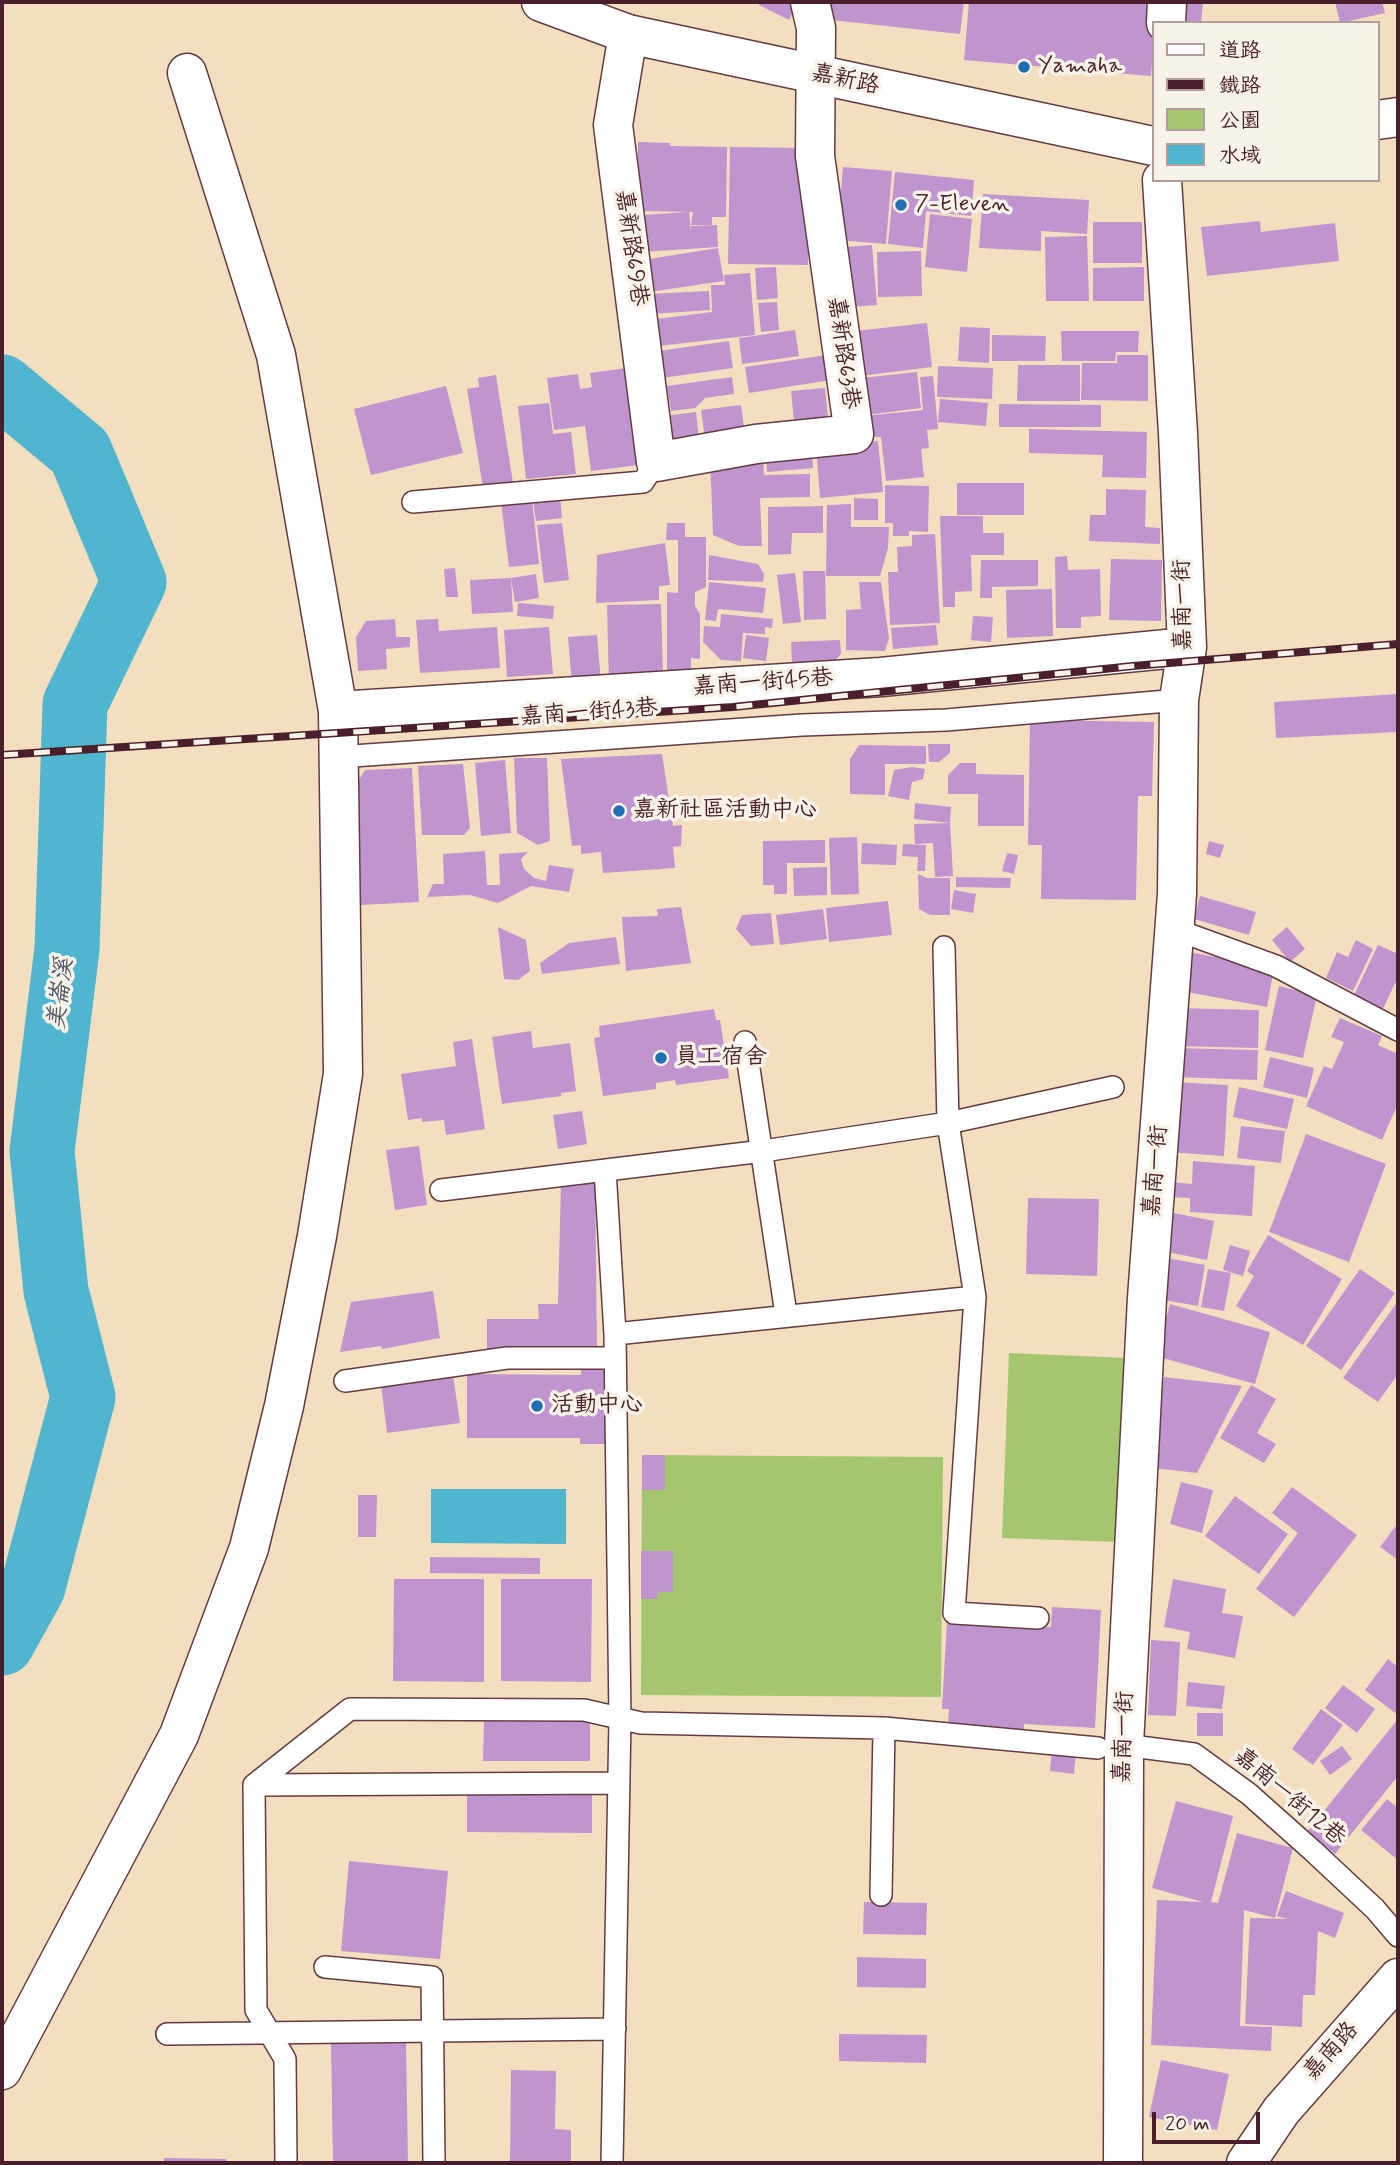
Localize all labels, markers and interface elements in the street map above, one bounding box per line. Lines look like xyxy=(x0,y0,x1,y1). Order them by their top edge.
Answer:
legend xyxy=(1152,21,1379,182)
text: 道路 xyxy=(1219,37,1261,65)
place label: Yamaha xyxy=(1038,53,1122,81)
marker: Yamaha xyxy=(1016,59,1032,75)
street label: 嘉新路 xyxy=(808,60,882,102)
text: 鐵路 xyxy=(1219,72,1261,100)
text: 公園 xyxy=(1219,107,1261,135)
text: 水域 xyxy=(1219,142,1261,170)
street label: 嘉新路69巷 xyxy=(608,188,652,308)
place label: 7-Eleven xyxy=(915,191,1010,219)
marker: 7-Eleven xyxy=(893,197,909,213)
street label: 嘉新路63巷 xyxy=(820,295,864,411)
street label: 嘉南一街 xyxy=(1169,559,1199,651)
street label: 嘉南一街45巷 xyxy=(692,665,834,703)
street label: 嘉南一街43巷 xyxy=(519,695,659,733)
place label: 嘉新社區活動中心 xyxy=(633,797,817,825)
marker: 嘉新社區活動中心 xyxy=(611,803,627,819)
water label: 美崙溪 xyxy=(43,957,81,1031)
place label: 員工宿舍 xyxy=(675,1044,767,1072)
marker: 員工宿舍 xyxy=(653,1050,669,1066)
street label: 嘉南一街 xyxy=(1139,1124,1175,1218)
place label: 活動中心 xyxy=(551,1392,643,1420)
marker: 活動中心 xyxy=(529,1398,545,1414)
street label: 嘉南一街 xyxy=(1110,1691,1140,1783)
street label: 嘉南一街12巷 xyxy=(1227,1743,1351,1853)
street label: 嘉南路 xyxy=(1299,2017,1365,2087)
scale bar xyxy=(1155,2098,1264,2142)
text: 20 m xyxy=(1165,2110,1210,2138)

